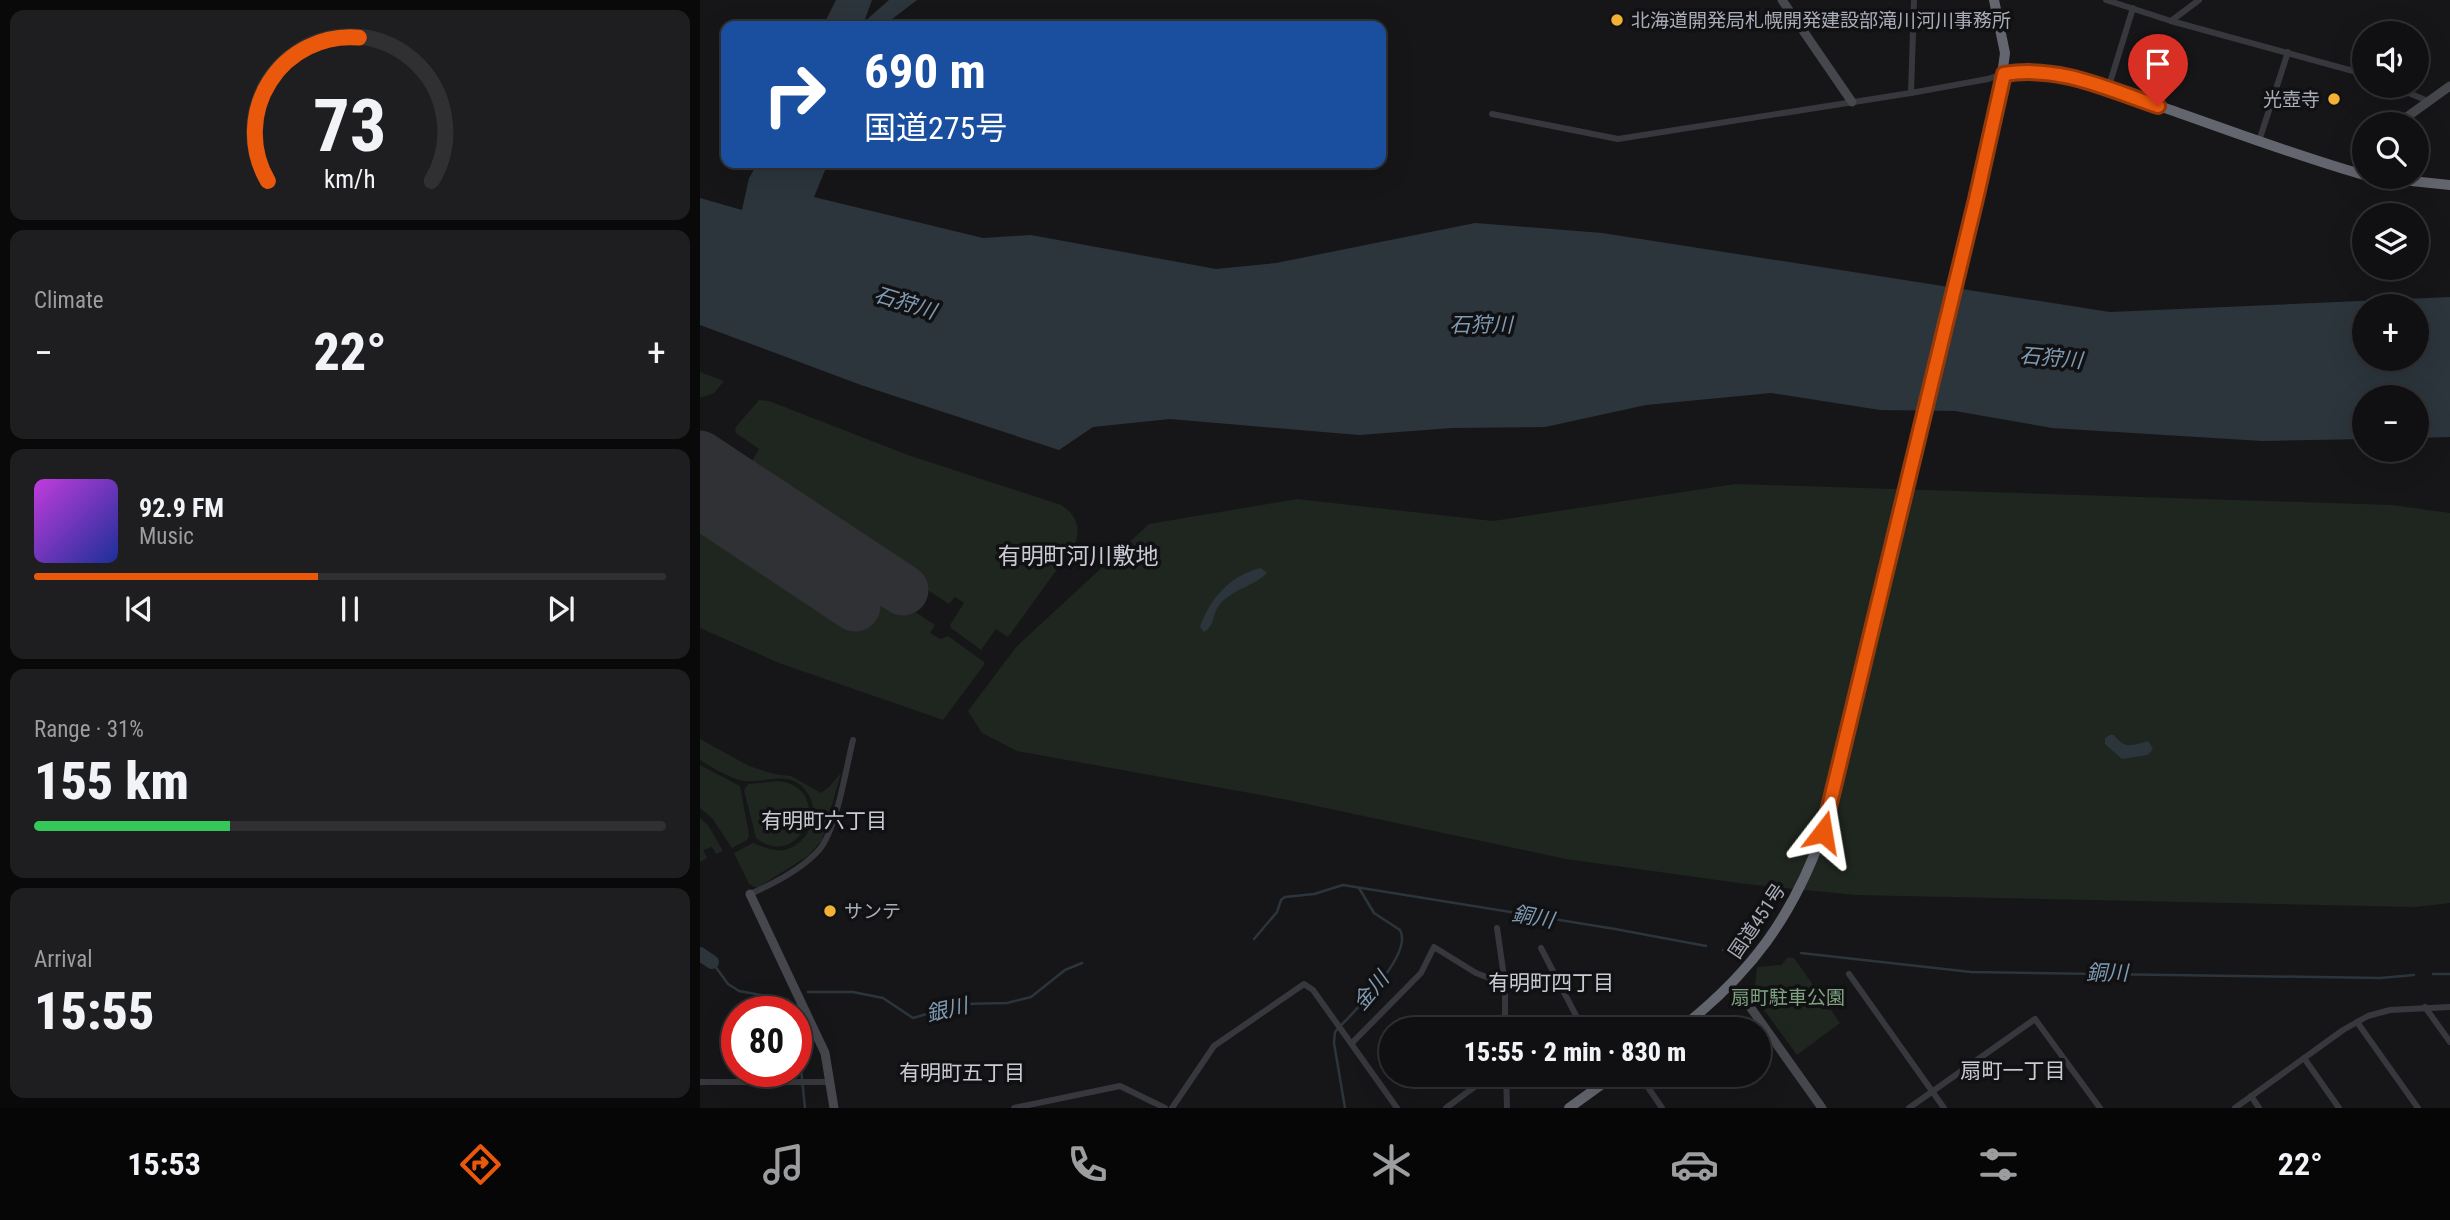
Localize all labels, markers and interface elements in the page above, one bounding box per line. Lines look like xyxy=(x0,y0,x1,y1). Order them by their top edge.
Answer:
place label: 北海道開発局札幌開発建設部滝川河川事務所 xyxy=(1631,9,2011,32)
marker: 北海道開発局札幌開発建設部滝川河川事務所 xyxy=(1609,12,1625,28)
map controls xyxy=(2352,21,2429,462)
button: sound xyxy=(2352,21,2429,98)
pin xyxy=(2128,34,2188,106)
text: 690 m xyxy=(864,43,986,100)
icon: arrive xyxy=(2139,45,2177,83)
icon: right xyxy=(749,49,840,140)
text: 73 xyxy=(313,83,387,169)
place label: 光壺寺 xyxy=(2263,88,2320,111)
marker: 光壺寺 xyxy=(2326,91,2342,107)
text: 国道275号 xyxy=(864,109,1007,147)
button: search xyxy=(2352,112,2429,189)
text: km/h xyxy=(324,165,376,194)
button: layers xyxy=(2352,203,2429,280)
water label: 石狩川 xyxy=(871,282,941,324)
text: Climate xyxy=(34,287,104,314)
button: + xyxy=(2352,294,2429,371)
water label: 石狩川 xyxy=(1450,313,1514,337)
text: 22° xyxy=(313,322,387,383)
text: − xyxy=(34,331,53,375)
text: + xyxy=(647,331,666,375)
water label: 石狩川 xyxy=(2019,343,2085,373)
button: − xyxy=(2352,385,2429,462)
text: 92.9 FM xyxy=(139,493,224,523)
text: Music xyxy=(139,523,194,550)
district label: 有明町河川敷地 xyxy=(998,543,1159,570)
icon: previous xyxy=(120,590,158,628)
icon: pause xyxy=(331,590,369,628)
icon: next xyxy=(542,590,580,628)
text: Range · 31% xyxy=(34,716,144,743)
text: 155 km xyxy=(34,751,189,812)
position arrow xyxy=(1786,795,1860,869)
district label: 有明町六丁目 xyxy=(761,809,887,833)
street label: 国道451号 xyxy=(1724,879,1790,963)
place label: サンテ xyxy=(844,900,901,923)
water label: 銅川 xyxy=(1510,902,1558,933)
marker: サンテ xyxy=(822,903,838,919)
text: Arrival xyxy=(34,946,93,973)
water label: 銅川 xyxy=(2086,961,2130,985)
water label: 金川 xyxy=(1348,966,1395,1015)
district label: 有明町四丁目 xyxy=(1488,971,1614,995)
text: 15:55 xyxy=(34,981,154,1042)
park label: 扇町駐車公園 xyxy=(1731,986,1845,1009)
water label: 銀川 xyxy=(924,993,972,1026)
speed limit sign: 80 xyxy=(721,996,812,1087)
text: 15:55 · 2 min · 830 m xyxy=(1464,1037,1686,1067)
district label: 扇町一丁目 xyxy=(1961,1059,2066,1083)
district label: 有明町五丁目 xyxy=(899,1061,1025,1085)
icon: directions xyxy=(456,1140,505,1189)
icon: music xyxy=(759,1140,808,1189)
icon: phone xyxy=(1063,1140,1112,1189)
icon: climate xyxy=(1367,1140,1416,1189)
icon: car xyxy=(1670,1140,1719,1189)
icon: filters xyxy=(1974,1140,2023,1189)
text: 15:53 xyxy=(127,1145,201,1183)
text: 22° xyxy=(2278,1145,2323,1183)

